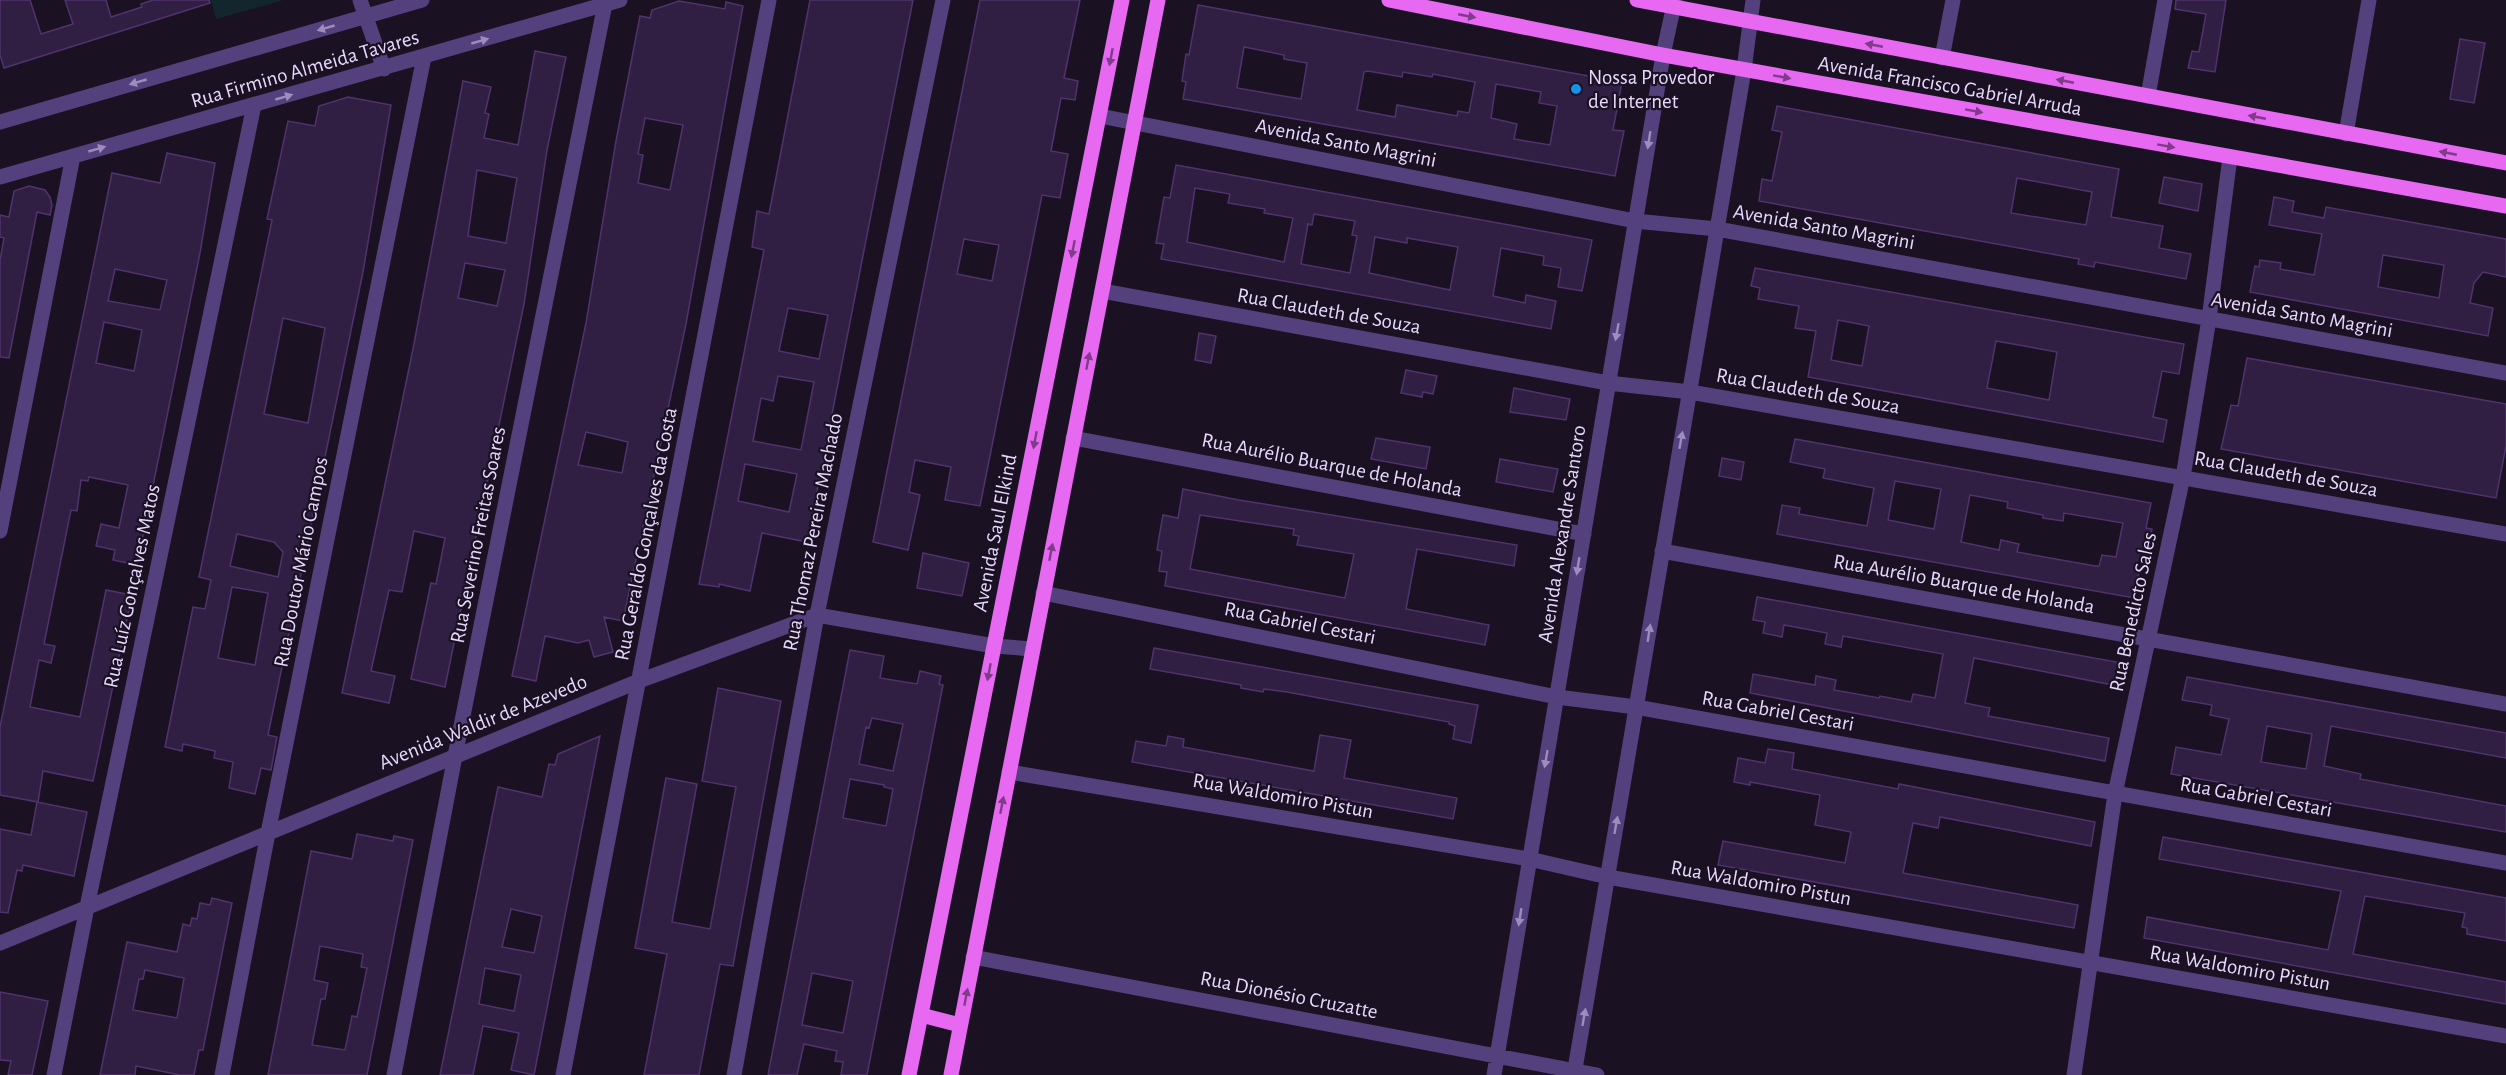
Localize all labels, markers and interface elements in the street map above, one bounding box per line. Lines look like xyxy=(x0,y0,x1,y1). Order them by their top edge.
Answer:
one-way arrow xyxy=(1457,12,1476,21)
one-way arrow xyxy=(316,24,334,33)
street label: Rua Firmino Almeida Tavares xyxy=(189,26,421,112)
one-way arrow xyxy=(471,36,489,45)
one-way arrow xyxy=(1864,40,1883,49)
one-way arrow xyxy=(1106,48,1115,67)
street label: Avenida Francisco Gabriel Arruda xyxy=(1816,52,2084,120)
place label: Nossa Provedor de Internet xyxy=(1588,67,1715,112)
one-way arrow xyxy=(1772,73,1791,82)
one-way arrow xyxy=(2055,76,2074,85)
one-way arrow xyxy=(129,78,147,87)
marker: Nossa Provedor de Internet xyxy=(1569,82,1583,96)
one-way arrow xyxy=(275,91,294,101)
one-way arrow xyxy=(1964,107,1983,116)
one-way arrow xyxy=(2247,112,2266,121)
street label: Avenida Santo Magrini xyxy=(1254,115,1438,171)
one-way arrow xyxy=(1644,131,1653,150)
one-way arrow xyxy=(2156,141,2175,150)
one-way arrow xyxy=(88,144,106,154)
one-way arrow xyxy=(2439,148,2458,157)
street label: Avenida Santo Magrini xyxy=(1732,201,1916,253)
one-way arrow xyxy=(1068,240,1077,259)
street label: Rua Claudeth de Souza xyxy=(1236,284,1423,338)
street label: Avenida Santo Magrini xyxy=(2210,289,2394,341)
one-way arrow xyxy=(1612,323,1621,342)
one-way arrow xyxy=(1084,351,1093,370)
street label: Rua Claudeth de Souza xyxy=(1715,364,1902,418)
street label: Rua Geraldo Gonçalves da Costa xyxy=(611,405,681,662)
street label: Rua Thomaz Pereira Machado xyxy=(780,411,846,653)
street label: Avenida Alexandre Santoro xyxy=(1534,424,1590,644)
street label: Rua Severino Freitas Soares xyxy=(447,425,509,645)
street label: Rua Aurélio Buarque de Holanda xyxy=(1200,429,1464,501)
one-way arrow xyxy=(1030,431,1039,450)
one-way arrow xyxy=(1677,431,1686,450)
street label: Rua Claudeth de Souza xyxy=(2193,447,2380,501)
street label: Avenida Saul Elkind xyxy=(969,452,1021,614)
street label: Rua Doutor Mário Campos xyxy=(270,455,332,669)
street label: Rua Luíz Gonçalves Matos xyxy=(100,482,164,690)
street label: Rua Benedicto Sales xyxy=(2106,530,2160,694)
one-way arrow xyxy=(1047,542,1056,561)
street label: Rua Aurélio Buarque de Holanda xyxy=(1832,551,2097,617)
one-way arrow xyxy=(1573,557,1582,576)
street label: Rua Gabriel Cestari xyxy=(1222,598,1378,648)
one-way arrow xyxy=(1645,623,1654,642)
one-way arrow xyxy=(984,663,993,682)
street label: Avenida Waldir de Azevedo xyxy=(376,671,590,773)
street label: Rua Gabriel Cestari xyxy=(1700,687,1856,735)
one-way arrow xyxy=(1541,749,1550,768)
street label: Rua Waldomiro Pistun xyxy=(1191,770,1375,822)
street label: Rua Gabriel Cestari xyxy=(2178,773,2334,821)
one-way arrow xyxy=(998,796,1007,815)
one-way arrow xyxy=(1612,815,1621,834)
street label: Rua Waldomiro Pistun xyxy=(1669,857,1853,909)
one-way arrow xyxy=(1515,908,1524,927)
street label: Rua Waldomiro Pistun xyxy=(2148,942,2332,994)
street label: Rua Dionésio Cruzatte xyxy=(1199,968,1379,1022)
one-way arrow xyxy=(961,987,970,1006)
one-way arrow xyxy=(1580,1008,1589,1027)

